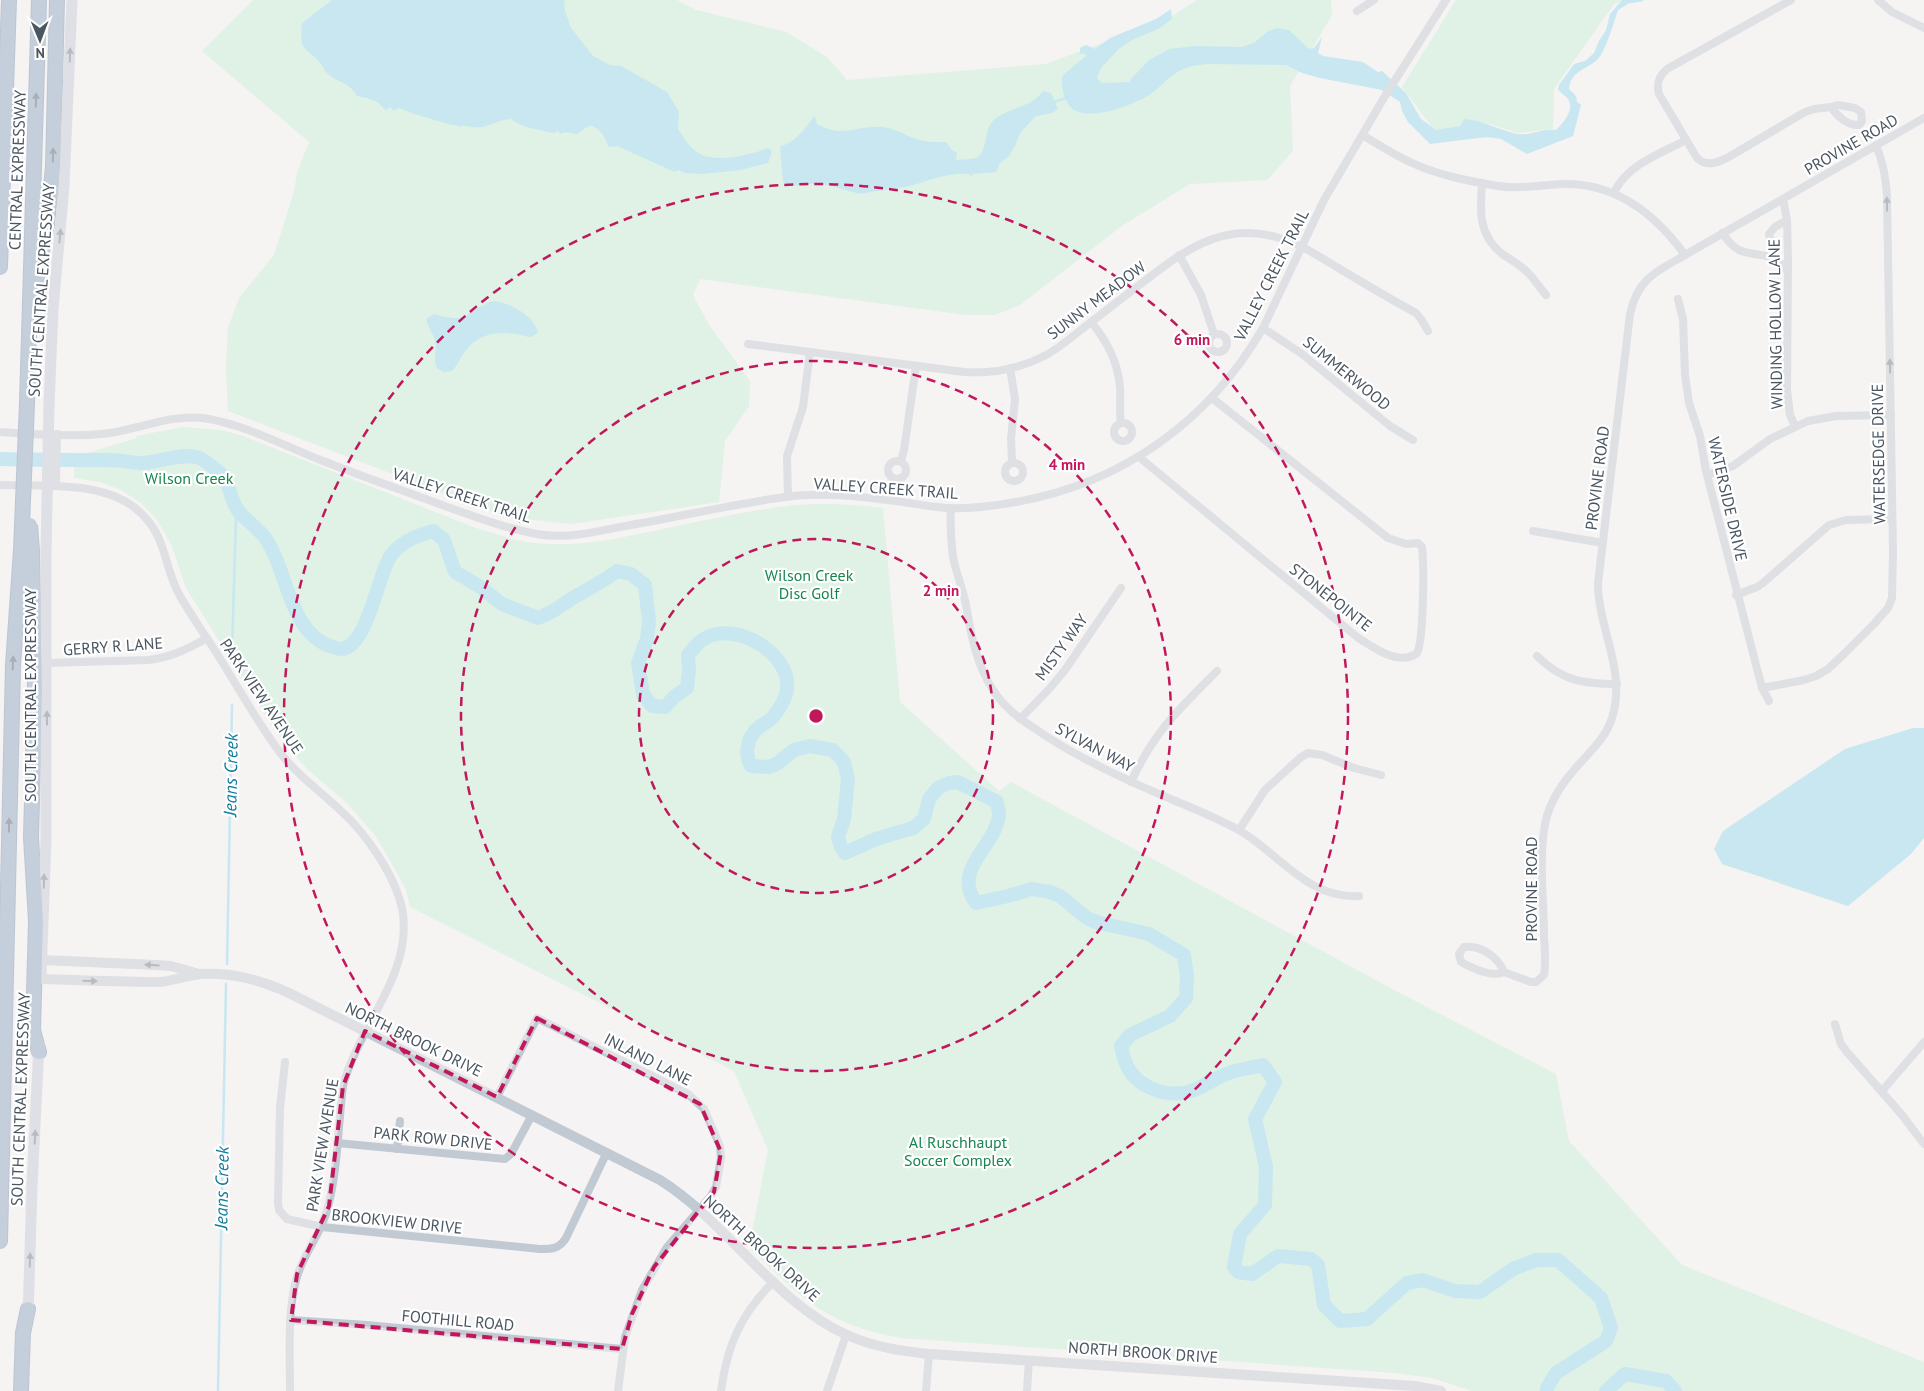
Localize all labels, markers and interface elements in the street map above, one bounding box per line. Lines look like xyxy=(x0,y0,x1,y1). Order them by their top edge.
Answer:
north arrow xyxy=(15,15,65,65)
text: N xyxy=(35,44,45,62)
one-way arrow xyxy=(67,47,75,63)
street label: CENTRAL EXPRESSWAY xyxy=(4,90,30,250)
one-way arrow xyxy=(33,92,41,108)
street label: PROVINE ROAD xyxy=(1801,109,1901,179)
one-way arrow xyxy=(49,147,57,163)
street label: SOUTH CENTRAL EXPRESSWAY xyxy=(24,183,58,397)
one-way arrow xyxy=(1883,196,1891,212)
street label: VALLEY CREEK TRAIL xyxy=(1229,206,1313,345)
one-way arrow xyxy=(56,228,64,244)
street label: WINDING HOLLOW LANE xyxy=(1764,239,1786,409)
street label: SUNNY MEADOW xyxy=(1043,256,1150,344)
text: 6 min xyxy=(1174,330,1210,349)
street label: SUMMERWOOD xyxy=(1299,332,1395,414)
one-way arrow xyxy=(1886,358,1894,374)
street label: WATERSEDGE DRIVE xyxy=(1867,384,1889,524)
street label: PROVINE ROAD xyxy=(1581,425,1613,531)
street label: WATERSIDE DRIVE xyxy=(1704,435,1752,563)
text: 4 min xyxy=(1049,455,1085,474)
street label: VALLEY CREEK TRAIL xyxy=(389,463,534,527)
park label: Wilson Creek xyxy=(145,468,234,488)
street label: VALLEY CREEK TRAIL xyxy=(812,473,959,503)
street label: STONEPOINTE xyxy=(1286,559,1376,635)
park label: Wilson Creek Disc Golf xyxy=(765,565,854,603)
text: 2 min xyxy=(923,581,959,600)
street label: SOUTH CENTRAL EXPRESSWAY xyxy=(20,588,40,802)
street label: MISTY WAY xyxy=(1030,610,1092,684)
street label: GERRY R LANE xyxy=(62,633,164,659)
street label: PARK VIEW AVENUE xyxy=(216,634,308,758)
one-way arrow xyxy=(9,654,17,670)
centre of rings xyxy=(807,707,825,725)
one-way arrow xyxy=(43,710,51,726)
street label: SYLVAN WAY xyxy=(1052,718,1138,776)
water label: Jeans Creek xyxy=(218,732,243,819)
one-way arrow xyxy=(5,817,13,833)
street label: PROVINE ROAD xyxy=(1521,837,1541,941)
one-way arrow xyxy=(41,873,49,889)
one-way arrow xyxy=(144,960,160,968)
one-way arrow xyxy=(82,977,98,985)
street label: SOUTH CENTRAL EXPRESSWAY xyxy=(6,992,34,1206)
street label: NORTH BROOK DRIVE xyxy=(342,997,486,1081)
street label: INLAND LANE xyxy=(601,1028,695,1090)
street label: PARK VIEW AVENUE xyxy=(302,1077,342,1213)
street label: PARK ROW DRIVE xyxy=(373,1122,493,1154)
one-way arrow xyxy=(31,1129,39,1145)
park label: Al Ruschhaupt Soccer Complex xyxy=(904,1132,1012,1170)
water label: Jeans Creek xyxy=(209,1145,234,1232)
street label: NORTH BROOK DRIVE xyxy=(700,1190,824,1306)
street label: BROOKVIEW DRIVE xyxy=(331,1204,463,1238)
one-way arrow xyxy=(26,1252,34,1268)
street label: FOOTHILL ROAD xyxy=(401,1305,515,1335)
street label: NORTH BROOK DRIVE xyxy=(1067,1337,1219,1367)

